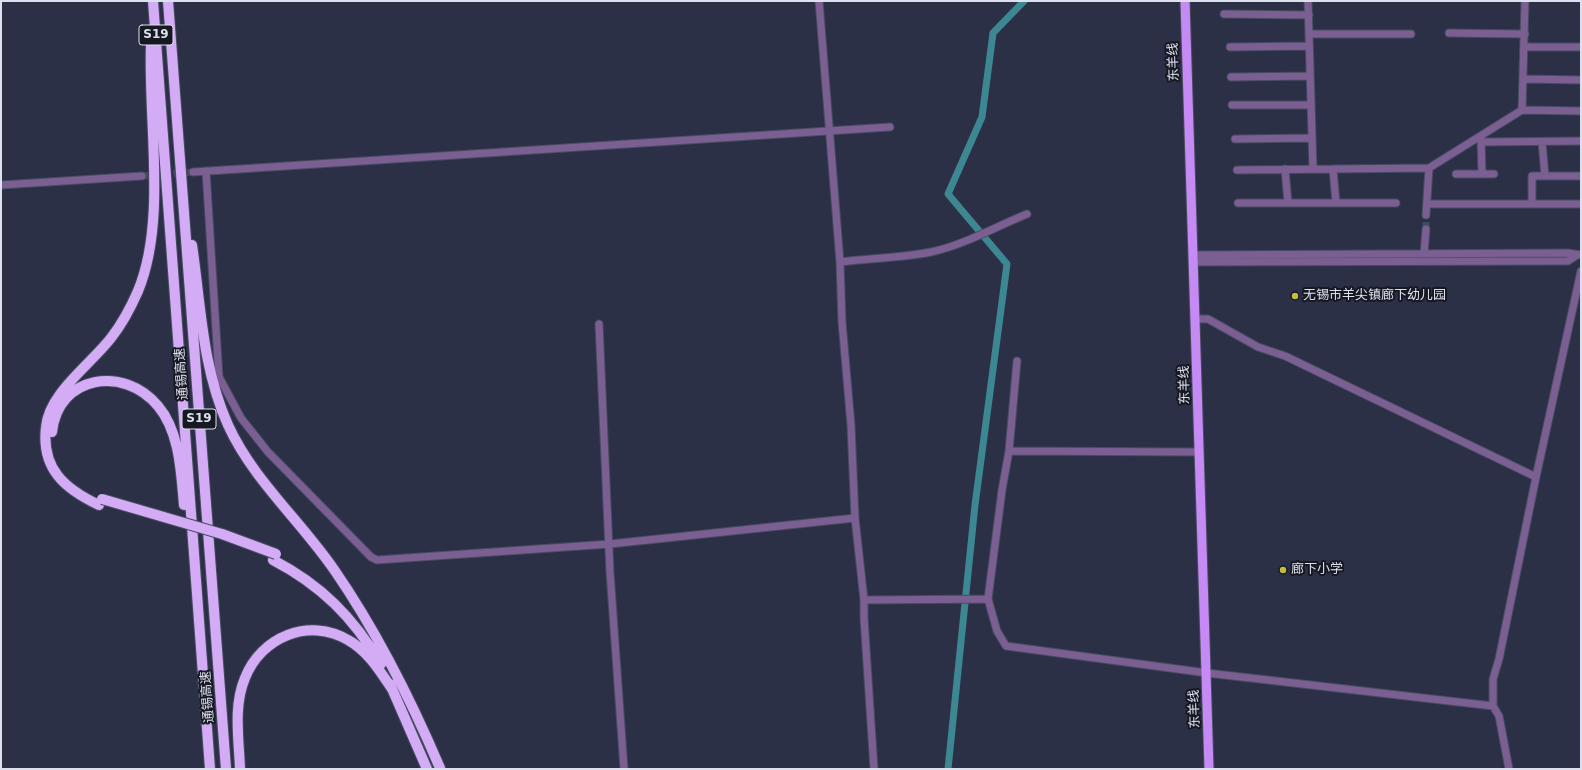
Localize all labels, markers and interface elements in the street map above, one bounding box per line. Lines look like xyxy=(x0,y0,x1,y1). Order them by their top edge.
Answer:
road number: S19 xyxy=(139,25,173,45)
street label: 东羊线 xyxy=(1166,42,1182,82)
place label: 无锡市羊尖镇廊下幼儿园 xyxy=(1303,288,1446,304)
marker: 无锡市羊尖镇廊下幼儿园 xyxy=(1290,291,1300,301)
street label: 通锡高速 xyxy=(172,348,192,400)
street label: 东羊线 xyxy=(1177,365,1193,405)
road number: S19 xyxy=(182,409,216,429)
place label: 廊下小学 xyxy=(1291,562,1343,578)
marker: 廊下小学 xyxy=(1278,565,1288,575)
street label: 通锡高速 xyxy=(198,671,218,723)
street label: 东羊线 xyxy=(1187,689,1203,729)

